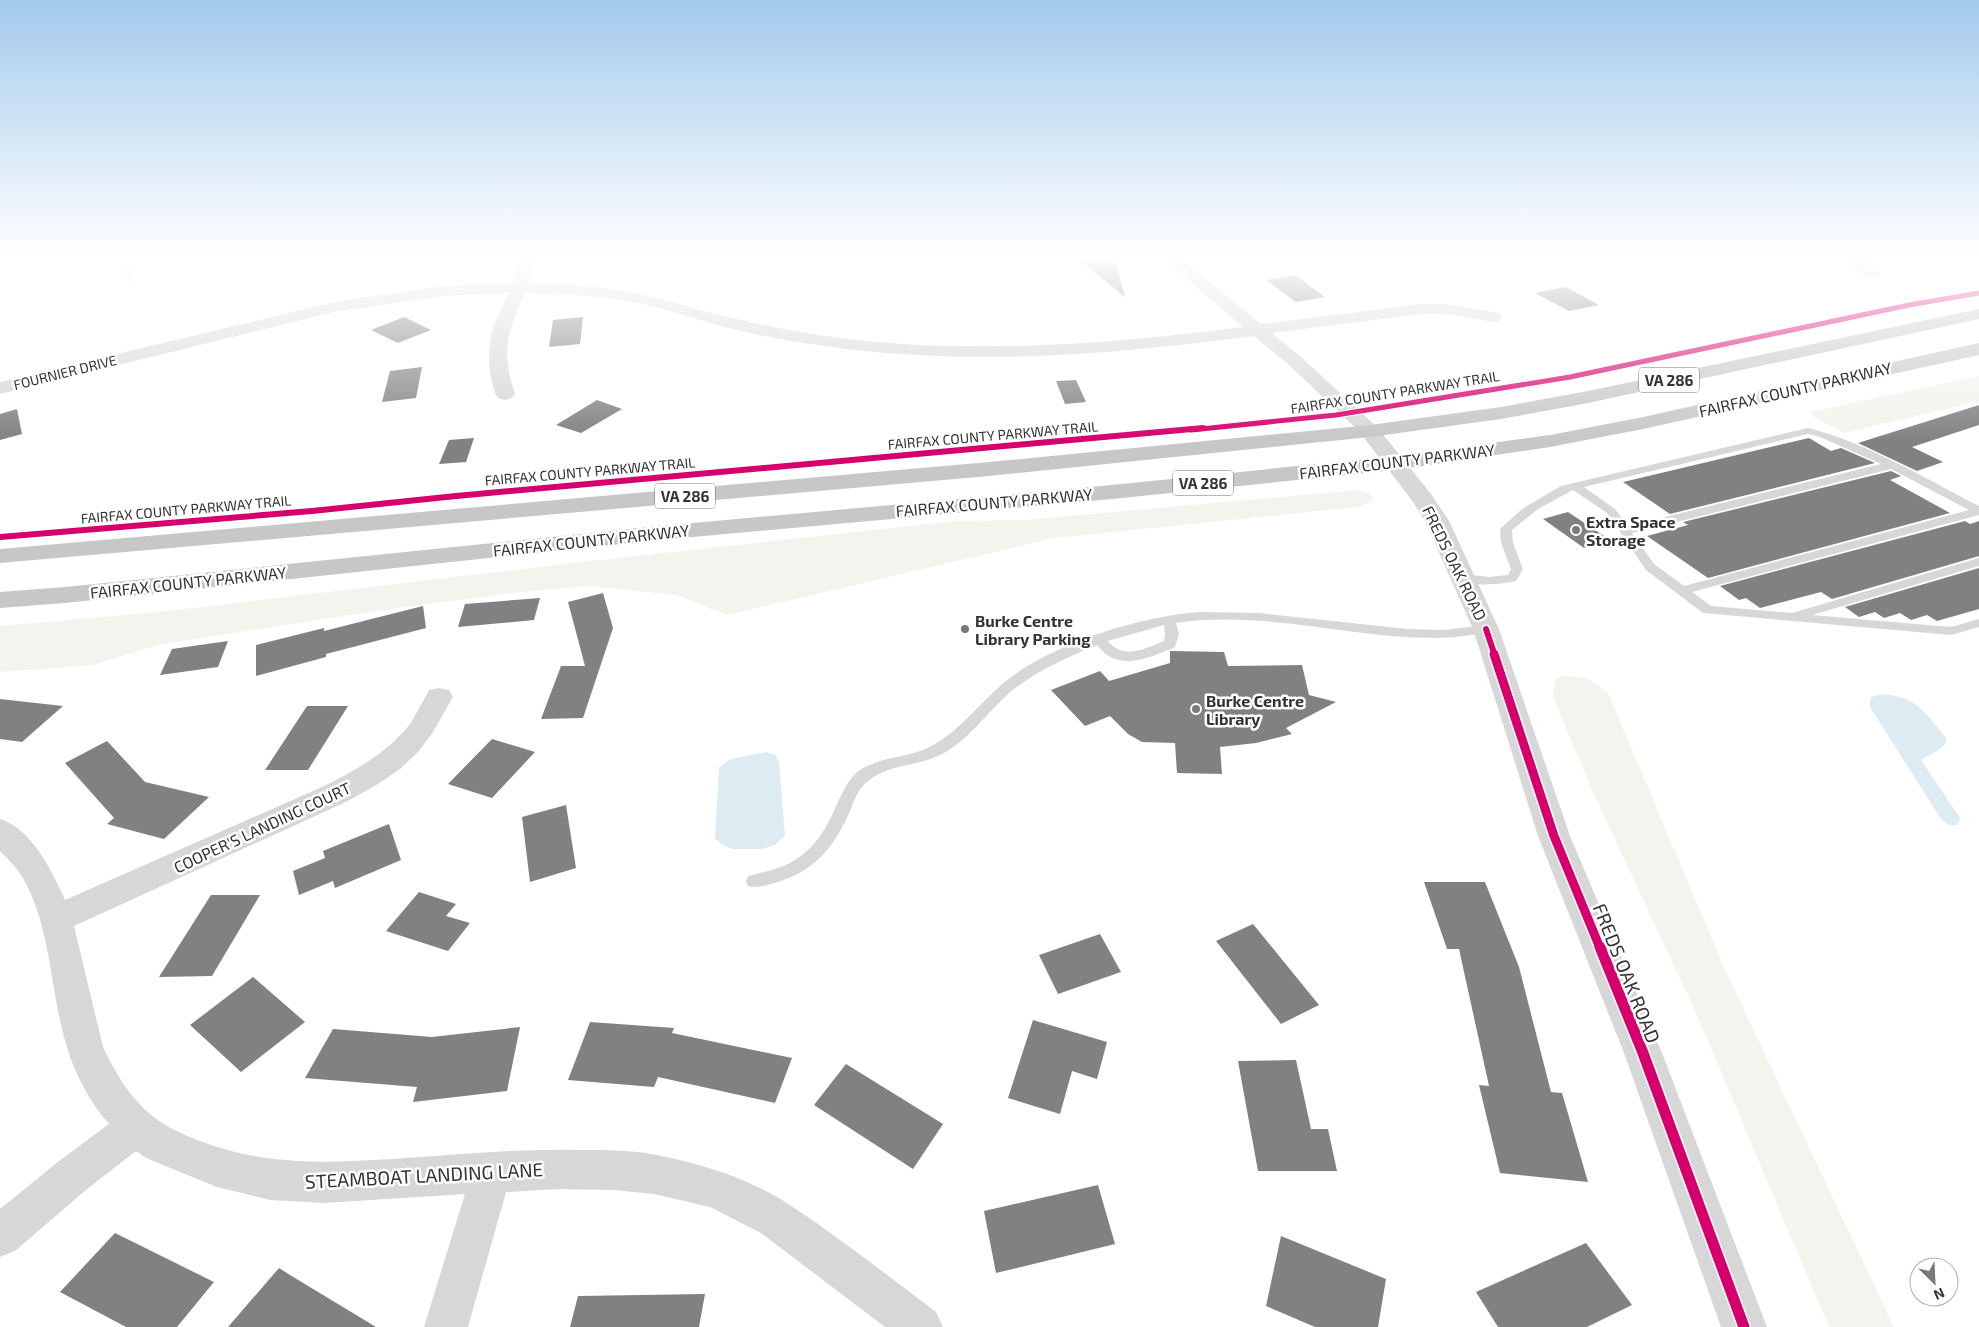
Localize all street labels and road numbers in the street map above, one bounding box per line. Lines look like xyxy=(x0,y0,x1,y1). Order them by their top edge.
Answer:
street label: FOURNIER DRIVE xyxy=(12,351,119,393)
street label: FAIRFAX COUNTY PARKWAY xyxy=(1697,358,1893,420)
street label: FAIRFAX COUNTY PARKWAY TRAIL xyxy=(1289,367,1501,417)
road number: VA 286 xyxy=(1639,368,1699,392)
street label: FAIRFAX COUNTY PARKWAY TRAIL xyxy=(887,417,1099,453)
street label: FAIRFAX COUNTY PARKWAY xyxy=(1298,440,1496,482)
street label: FAIRFAX COUNTY PARKWAY TRAIL xyxy=(484,453,696,489)
road number: VA 286 xyxy=(1173,470,1233,496)
road number: VA 286 xyxy=(655,484,715,508)
street label: FAIRFAX COUNTY PARKWAY xyxy=(895,484,1093,520)
street label: FAIRFAX COUNTY PARKWAY TRAIL xyxy=(80,491,292,527)
street label: FREDS OAK ROAD xyxy=(1419,503,1491,623)
street label: FAIRFAX COUNTY PARKWAY xyxy=(492,520,690,560)
street label: FAIRFAX COUNTY PARKWAY xyxy=(89,562,287,602)
street label: COOPER'S LANDING COURT xyxy=(171,778,353,876)
street label: FREDS OAK ROAD xyxy=(1588,900,1666,1046)
street label: STEAMBOAT LANDING LANE xyxy=(304,1157,544,1193)

